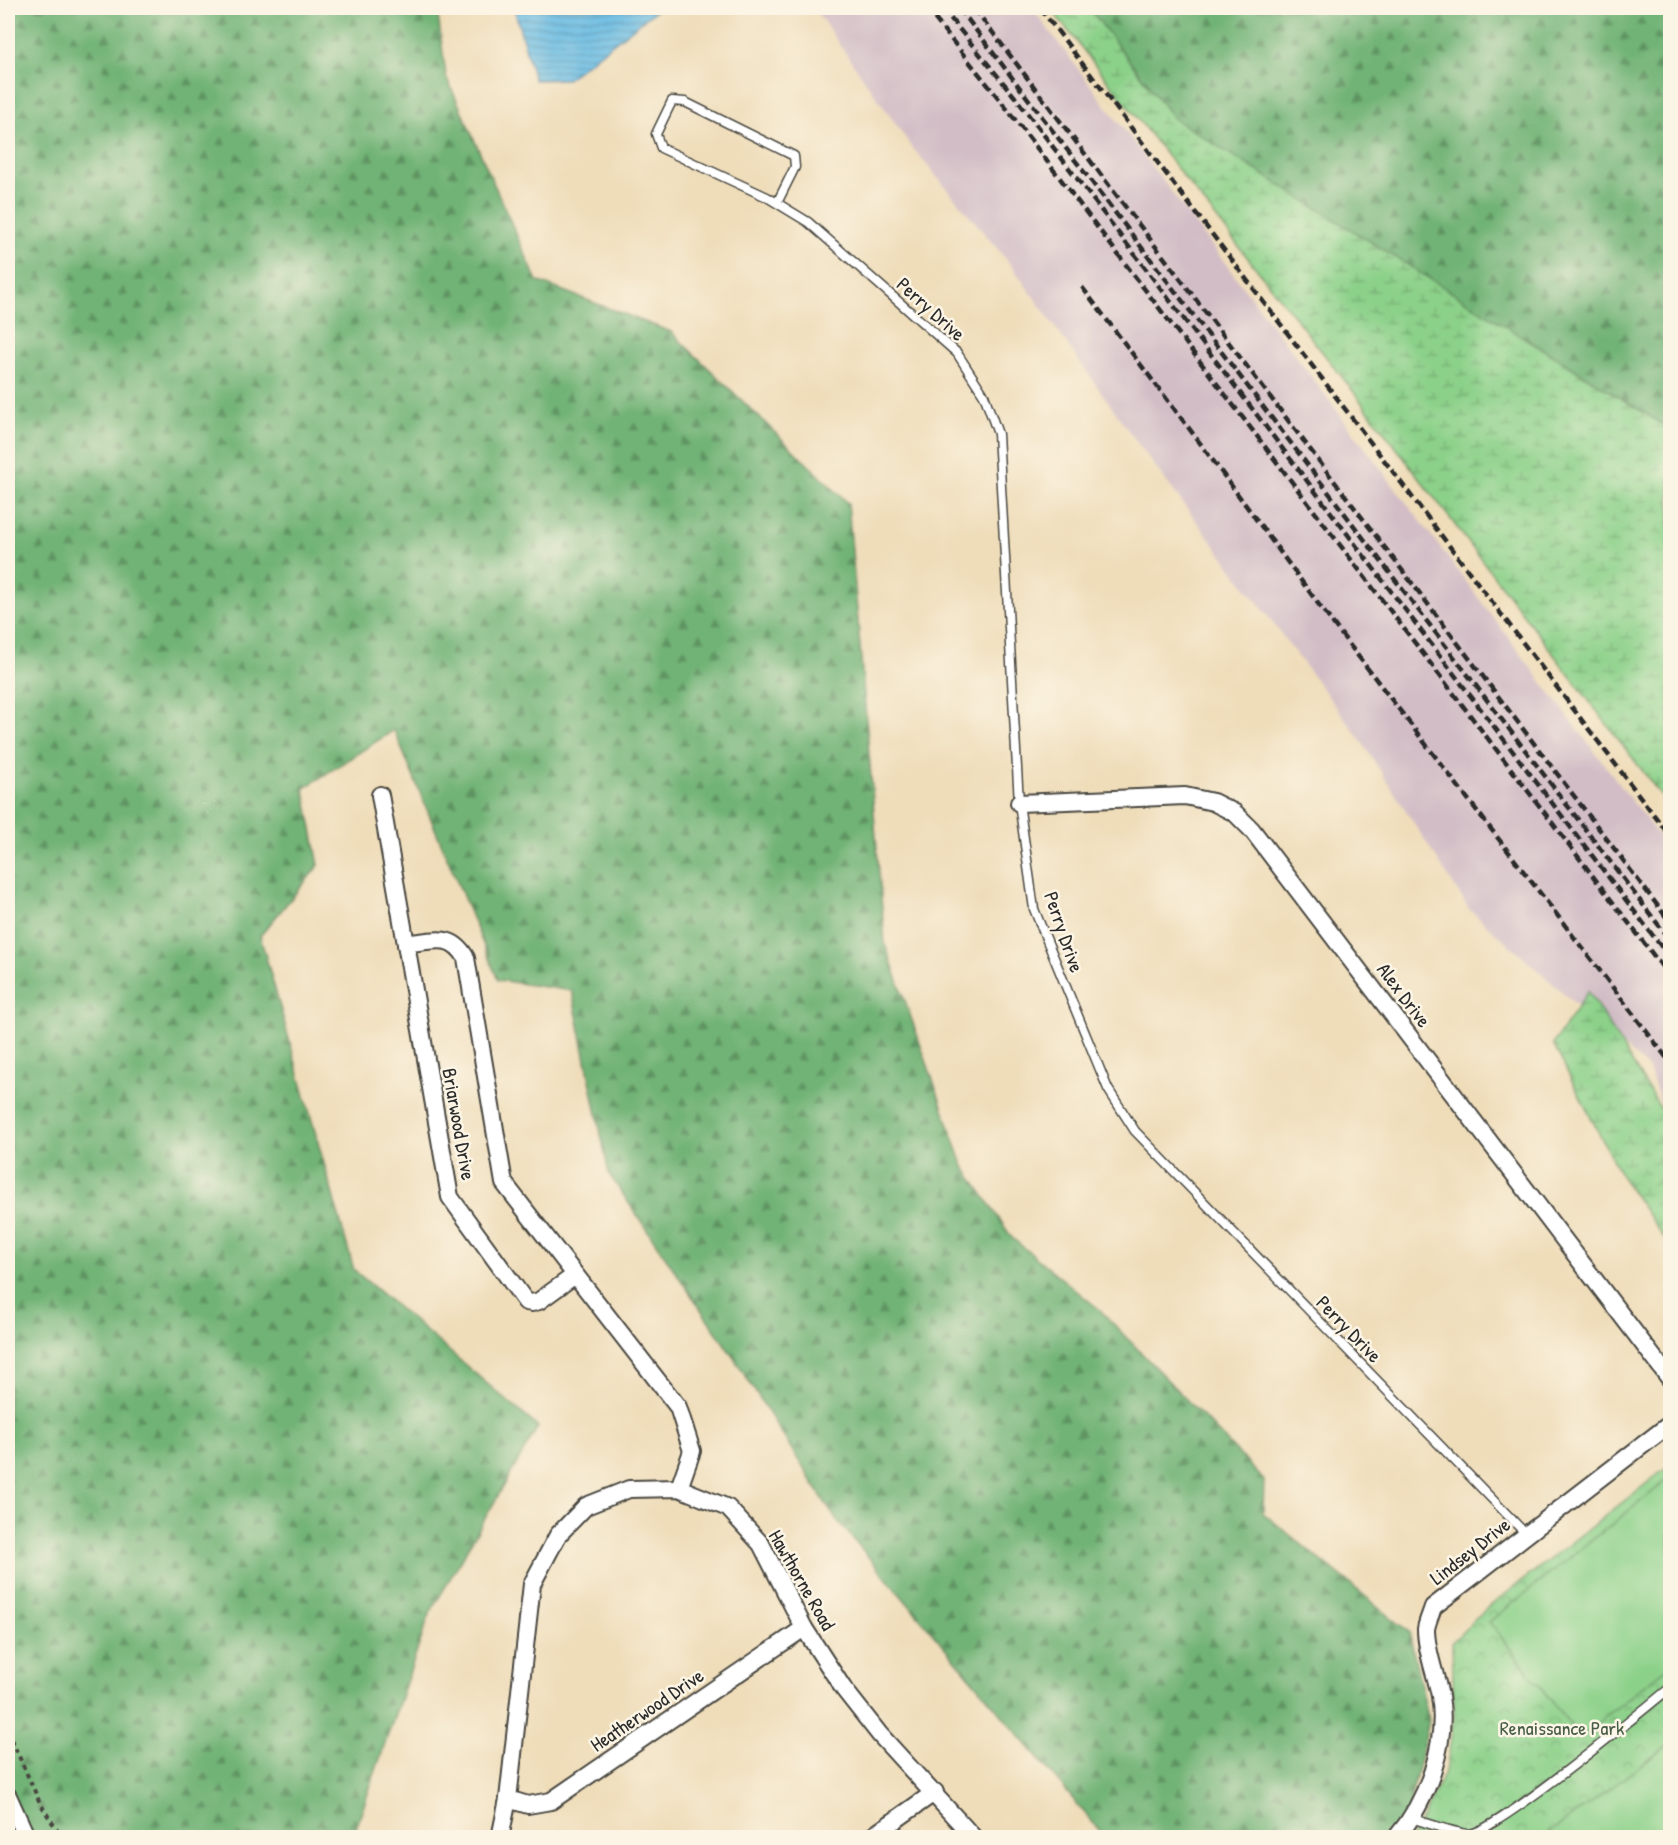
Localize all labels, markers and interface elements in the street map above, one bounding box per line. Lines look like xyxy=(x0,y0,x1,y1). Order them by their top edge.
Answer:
street label: Perry Drive xyxy=(891,271,971,347)
street label: Perry Drive xyxy=(1038,888,1091,976)
street label: Alex Drive xyxy=(1371,957,1438,1032)
street label: Briarwood Drive xyxy=(436,1066,483,1182)
street label: Perry Drive xyxy=(1311,1289,1388,1368)
street label: Lindsey Drive xyxy=(1424,1511,1516,1591)
street label: Hawthorne Road xyxy=(763,1525,842,1635)
street label: Heatherwood Drive xyxy=(585,1662,709,1758)
park label: Renaissance Park xyxy=(1500,1714,1624,1741)

